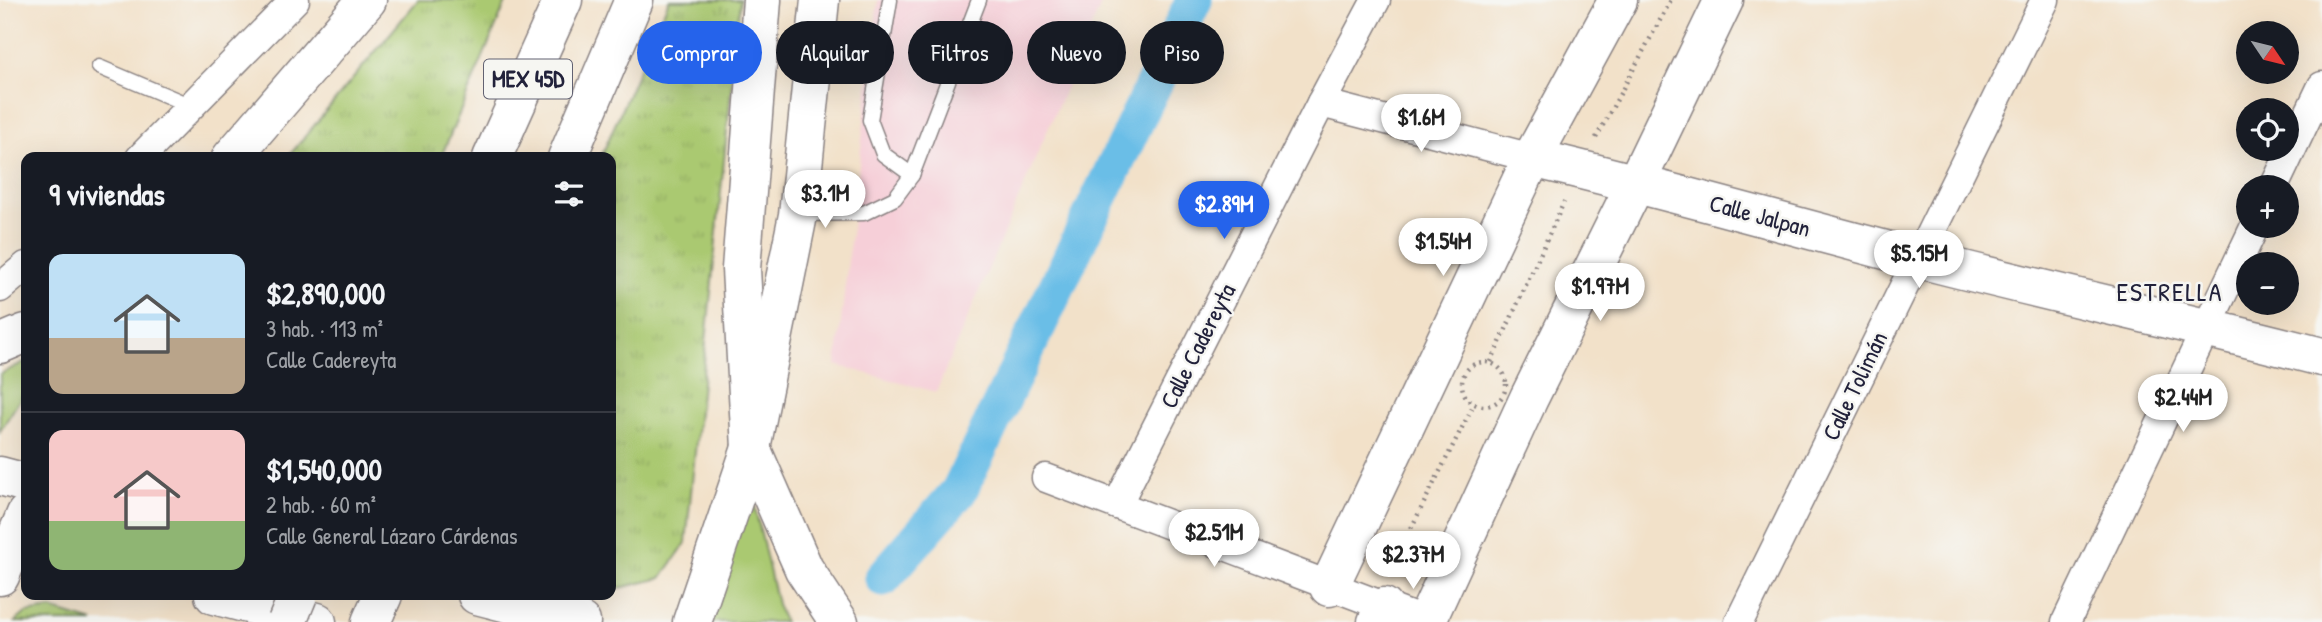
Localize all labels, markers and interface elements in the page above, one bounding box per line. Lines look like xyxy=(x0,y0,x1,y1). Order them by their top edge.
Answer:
chip: Comprar xyxy=(637,21,762,84)
chip: Alquilar xyxy=(776,21,894,84)
chip: Filtros xyxy=(908,21,1013,84)
chip: Nuevo xyxy=(1027,21,1126,84)
chip: Piso xyxy=(1140,21,1224,84)
north arrow xyxy=(2236,21,2300,84)
map controls xyxy=(2236,21,2299,315)
road number: MEX 45D xyxy=(484,60,572,99)
pin: $1.6M xyxy=(1372,94,1470,154)
button: locate xyxy=(2236,98,2299,161)
text: $1.6M xyxy=(1397,101,1445,132)
pin: $3.1M xyxy=(776,170,874,230)
text: 9 viviendas xyxy=(49,174,165,214)
icon: filters xyxy=(550,175,588,213)
button: + xyxy=(2236,175,2299,238)
text: $3.1M xyxy=(801,177,849,208)
pin: $2.89M xyxy=(1167,182,1281,241)
street label: Calle Jalpan xyxy=(1706,186,1814,244)
text: $2.89M xyxy=(1194,188,1254,219)
pin: $1.54M xyxy=(1386,218,1500,278)
text: $1.54M xyxy=(1415,225,1471,256)
pin: $5.15M xyxy=(1862,230,1976,290)
text: $5.15M xyxy=(1890,237,1948,268)
button: − xyxy=(2236,252,2299,315)
pin: $1.97M xyxy=(1543,264,1657,323)
text: $1.97M xyxy=(1571,270,1629,301)
text: $2,890,000 xyxy=(266,273,385,313)
district label: ESTRELLA xyxy=(2117,274,2223,309)
street label: Calle Cadereyta xyxy=(1152,278,1242,413)
icon: home xyxy=(105,282,189,366)
text: 3 hab. · 113 m² xyxy=(266,313,383,344)
street label: Calle Tolimán xyxy=(1814,326,1894,445)
text: Calle Cadereyta xyxy=(266,344,396,375)
pin: $2.44M xyxy=(2126,374,2240,434)
text: $2.44M xyxy=(2154,381,2212,412)
text: $1,540,000 xyxy=(266,449,382,489)
icon: home xyxy=(105,458,189,542)
text: 2 hab. · 60 m² xyxy=(266,489,376,520)
pin: $2.51M xyxy=(1157,510,1271,569)
text: $2.51M xyxy=(1184,516,1244,547)
text: Calle General Lázaro Cárdenas xyxy=(266,520,518,551)
pin: $2.37M xyxy=(1356,532,1470,591)
text: $2.37M xyxy=(1382,538,1444,569)

